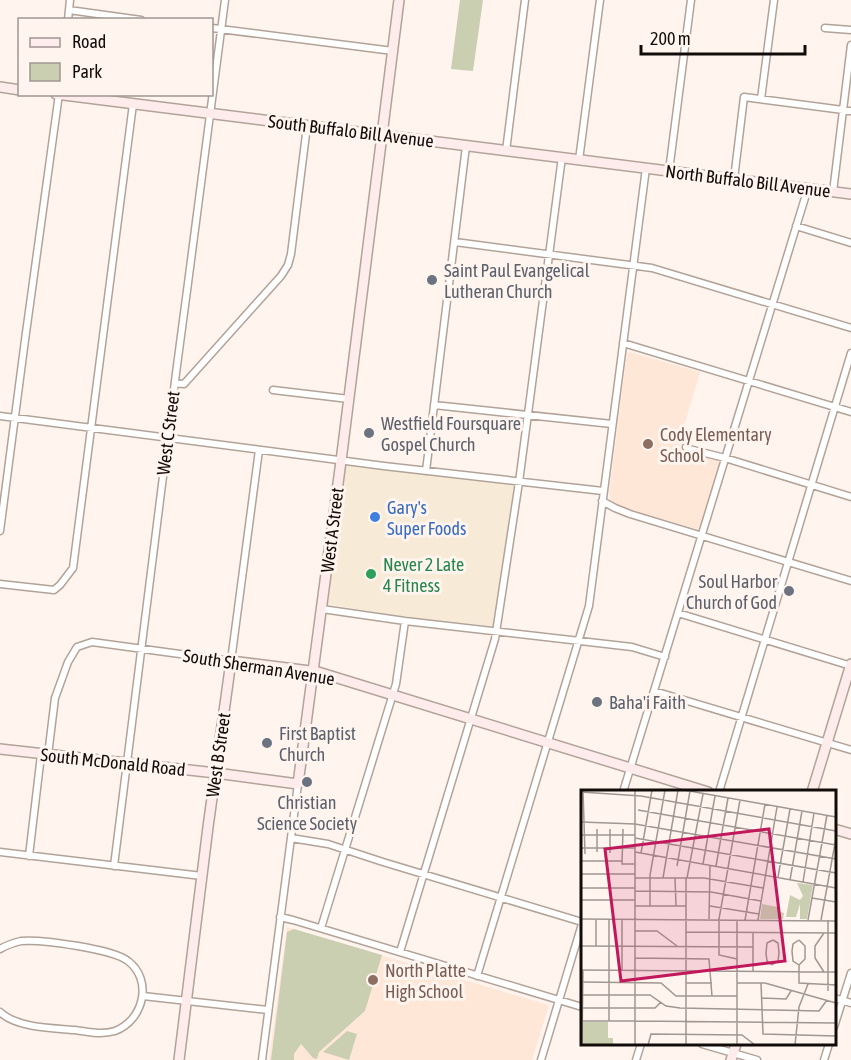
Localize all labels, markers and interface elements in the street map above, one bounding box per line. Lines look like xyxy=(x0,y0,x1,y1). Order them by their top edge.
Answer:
legend xyxy=(18,18,213,96)
scale bar xyxy=(641,18,804,56)
text: 200 m xyxy=(650,28,691,49)
text: Road xyxy=(72,31,106,52)
text: Park xyxy=(72,61,102,82)
street label: South Buffalo Bill Avenue xyxy=(267,110,435,152)
street label: North Buffalo Bill Avenue xyxy=(664,160,832,202)
place label: Saint Paul Evangelical Lutheran Church xyxy=(444,260,590,302)
marker: Saint Paul Evangelical Lutheran Church xyxy=(425,273,439,287)
street label: West C Street xyxy=(152,390,184,476)
place label: Westfield Foursquare Gospel Church xyxy=(381,413,521,455)
place label: Cody Elementary School xyxy=(660,424,772,466)
marker: Westfield Foursquare Gospel Church xyxy=(362,426,376,440)
marker: Cody Elementary School xyxy=(641,437,655,451)
street label: West A Street xyxy=(316,486,348,574)
place label: Gary's Super Foods xyxy=(387,497,466,539)
marker: Gary's Super Foods xyxy=(368,510,382,524)
place label: Never 2 Late 4 Fitness xyxy=(383,554,464,596)
marker: Never 2 Late 4 Fitness xyxy=(364,567,378,581)
place label: Soul Harbor Church of God xyxy=(686,571,778,613)
marker: Soul Harbor Church of God xyxy=(782,584,796,598)
street label: South Sherman Avenue xyxy=(182,645,336,689)
place label: Baha'i Faith xyxy=(609,692,686,713)
marker: Baha'i Faith xyxy=(590,695,604,709)
street label: West B Street xyxy=(202,711,234,799)
place label: First Baptist Church xyxy=(279,723,356,765)
marker: First Baptist Church xyxy=(260,736,274,750)
street label: South McDonald Road xyxy=(40,744,186,780)
marker: Christian Science Society xyxy=(300,775,314,789)
inset map xyxy=(581,790,836,1045)
place label: Christian Science Society xyxy=(257,792,357,834)
place label: North Platte High School xyxy=(385,960,466,1002)
marker: North Platte High School xyxy=(366,973,380,987)

